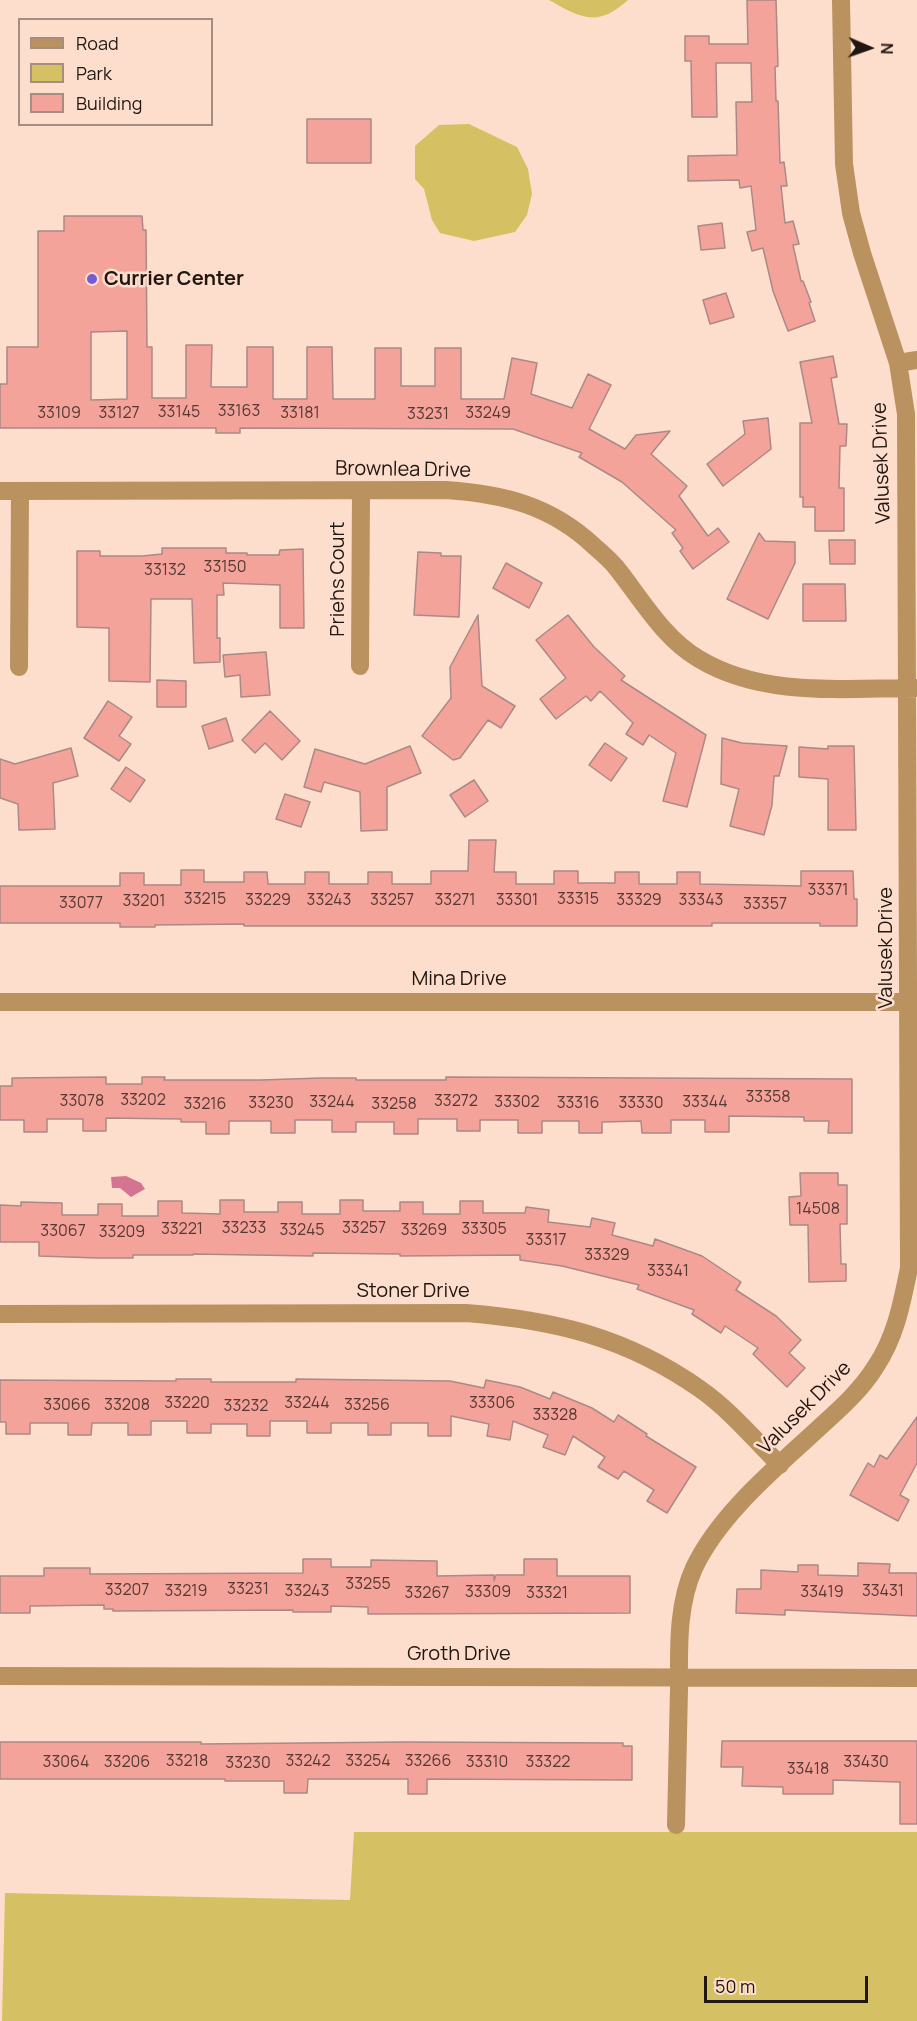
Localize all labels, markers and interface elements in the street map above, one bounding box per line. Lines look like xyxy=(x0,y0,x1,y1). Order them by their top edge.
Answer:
legend xyxy=(18,18,213,126)
north arrow xyxy=(839,18,899,78)
text: Road xyxy=(76,31,119,55)
text: N xyxy=(876,42,898,55)
text: Park xyxy=(76,61,112,85)
text: Building xyxy=(76,91,142,115)
place label: Currier Center xyxy=(104,267,244,291)
marker: Currier Center xyxy=(85,272,99,286)
house number: 33163 xyxy=(218,402,260,422)
street label: Valusek Drive xyxy=(868,402,896,524)
house number: 33145 xyxy=(158,403,200,423)
house number: 33109 xyxy=(37,404,81,424)
house number: 33127 xyxy=(98,404,140,424)
house number: 33181 xyxy=(280,404,320,424)
house number: 33249 xyxy=(465,404,511,424)
house number: 33231 xyxy=(407,405,449,425)
street label: Brownlea Drive xyxy=(335,457,471,483)
street label: Priehs Court xyxy=(326,521,350,637)
house number: 33150 xyxy=(204,558,246,578)
house number: 33132 xyxy=(144,561,186,581)
house number: 33371 xyxy=(808,881,848,901)
street label: Valusek Drive xyxy=(874,887,898,1009)
house number: 33215 xyxy=(184,890,226,910)
house number: 33315 xyxy=(557,890,599,910)
house number: 33229 xyxy=(245,891,291,911)
house number: 33243 xyxy=(307,891,351,911)
house number: 33257 xyxy=(370,891,414,911)
house number: 33271 xyxy=(434,891,476,911)
house number: 33301 xyxy=(496,891,538,911)
house number: 33329 xyxy=(616,891,662,911)
house number: 33343 xyxy=(679,891,723,911)
house number: 33201 xyxy=(123,892,165,912)
house number: 33077 xyxy=(59,894,103,914)
house number: 33357 xyxy=(743,895,787,915)
street label: Mina Drive xyxy=(411,967,507,991)
house number: 33358 xyxy=(745,1088,791,1108)
house number: 33202 xyxy=(120,1091,166,1111)
house number: 33078 xyxy=(60,1092,104,1112)
house number: 33272 xyxy=(434,1092,478,1112)
house number: 33244 xyxy=(309,1093,355,1113)
house number: 33302 xyxy=(494,1093,540,1113)
house number: 33344 xyxy=(682,1093,728,1113)
house number: 33230 xyxy=(248,1094,294,1114)
house number: 33316 xyxy=(557,1094,599,1114)
house number: 33330 xyxy=(618,1094,664,1114)
house number: 33216 xyxy=(184,1095,226,1115)
house number: 33258 xyxy=(371,1095,417,1115)
house number: 14508 xyxy=(796,1200,840,1220)
house number: 33233 xyxy=(222,1219,266,1239)
house number: 33257 xyxy=(342,1219,386,1239)
house number: 33221 xyxy=(161,1220,203,1240)
house number: 33305 xyxy=(461,1220,507,1240)
house number: 33245 xyxy=(279,1221,325,1241)
house number: 33269 xyxy=(401,1221,447,1241)
house number: 33067 xyxy=(40,1222,86,1242)
house number: 33209 xyxy=(99,1223,145,1243)
house number: 33317 xyxy=(526,1231,566,1251)
house number: 33329 xyxy=(584,1246,630,1266)
house number: 33341 xyxy=(647,1262,689,1282)
street label: Stoner Drive xyxy=(356,1279,470,1303)
street label: Valusek Drive xyxy=(753,1356,857,1460)
house number: 33220 xyxy=(164,1394,210,1414)
house number: 33244 xyxy=(284,1394,330,1414)
house number: 33306 xyxy=(469,1394,515,1414)
house number: 33066 xyxy=(43,1396,91,1416)
house number: 33208 xyxy=(104,1396,150,1416)
house number: 33256 xyxy=(344,1396,390,1416)
house number: 33232 xyxy=(224,1397,268,1417)
house number: 33328 xyxy=(533,1406,577,1426)
house number: 33255 xyxy=(345,1575,391,1595)
house number: 33231 xyxy=(227,1580,269,1600)
house number: 33207 xyxy=(105,1581,149,1601)
house number: 33219 xyxy=(165,1582,207,1602)
house number: 33243 xyxy=(285,1582,329,1602)
house number: 33431 xyxy=(862,1582,904,1602)
house number: 33309 xyxy=(465,1583,511,1603)
house number: 33419 xyxy=(800,1583,844,1603)
house number: 33267 xyxy=(405,1584,449,1604)
house number: 33321 xyxy=(526,1584,568,1604)
street label: Groth Drive xyxy=(407,1642,511,1666)
house number: 33218 xyxy=(166,1752,208,1772)
house number: 33242 xyxy=(285,1752,331,1772)
house number: 33254 xyxy=(345,1752,391,1772)
house number: 33266 xyxy=(405,1752,451,1772)
house number: 33064 xyxy=(43,1753,89,1773)
house number: 33206 xyxy=(104,1753,150,1773)
house number: 33310 xyxy=(466,1753,508,1773)
house number: 33322 xyxy=(526,1753,570,1773)
house number: 33430 xyxy=(843,1753,889,1773)
house number: 33230 xyxy=(225,1754,271,1774)
house number: 33418 xyxy=(787,1760,829,1780)
scale bar xyxy=(707,1964,870,2002)
text: 50 m xyxy=(715,1974,755,1998)

